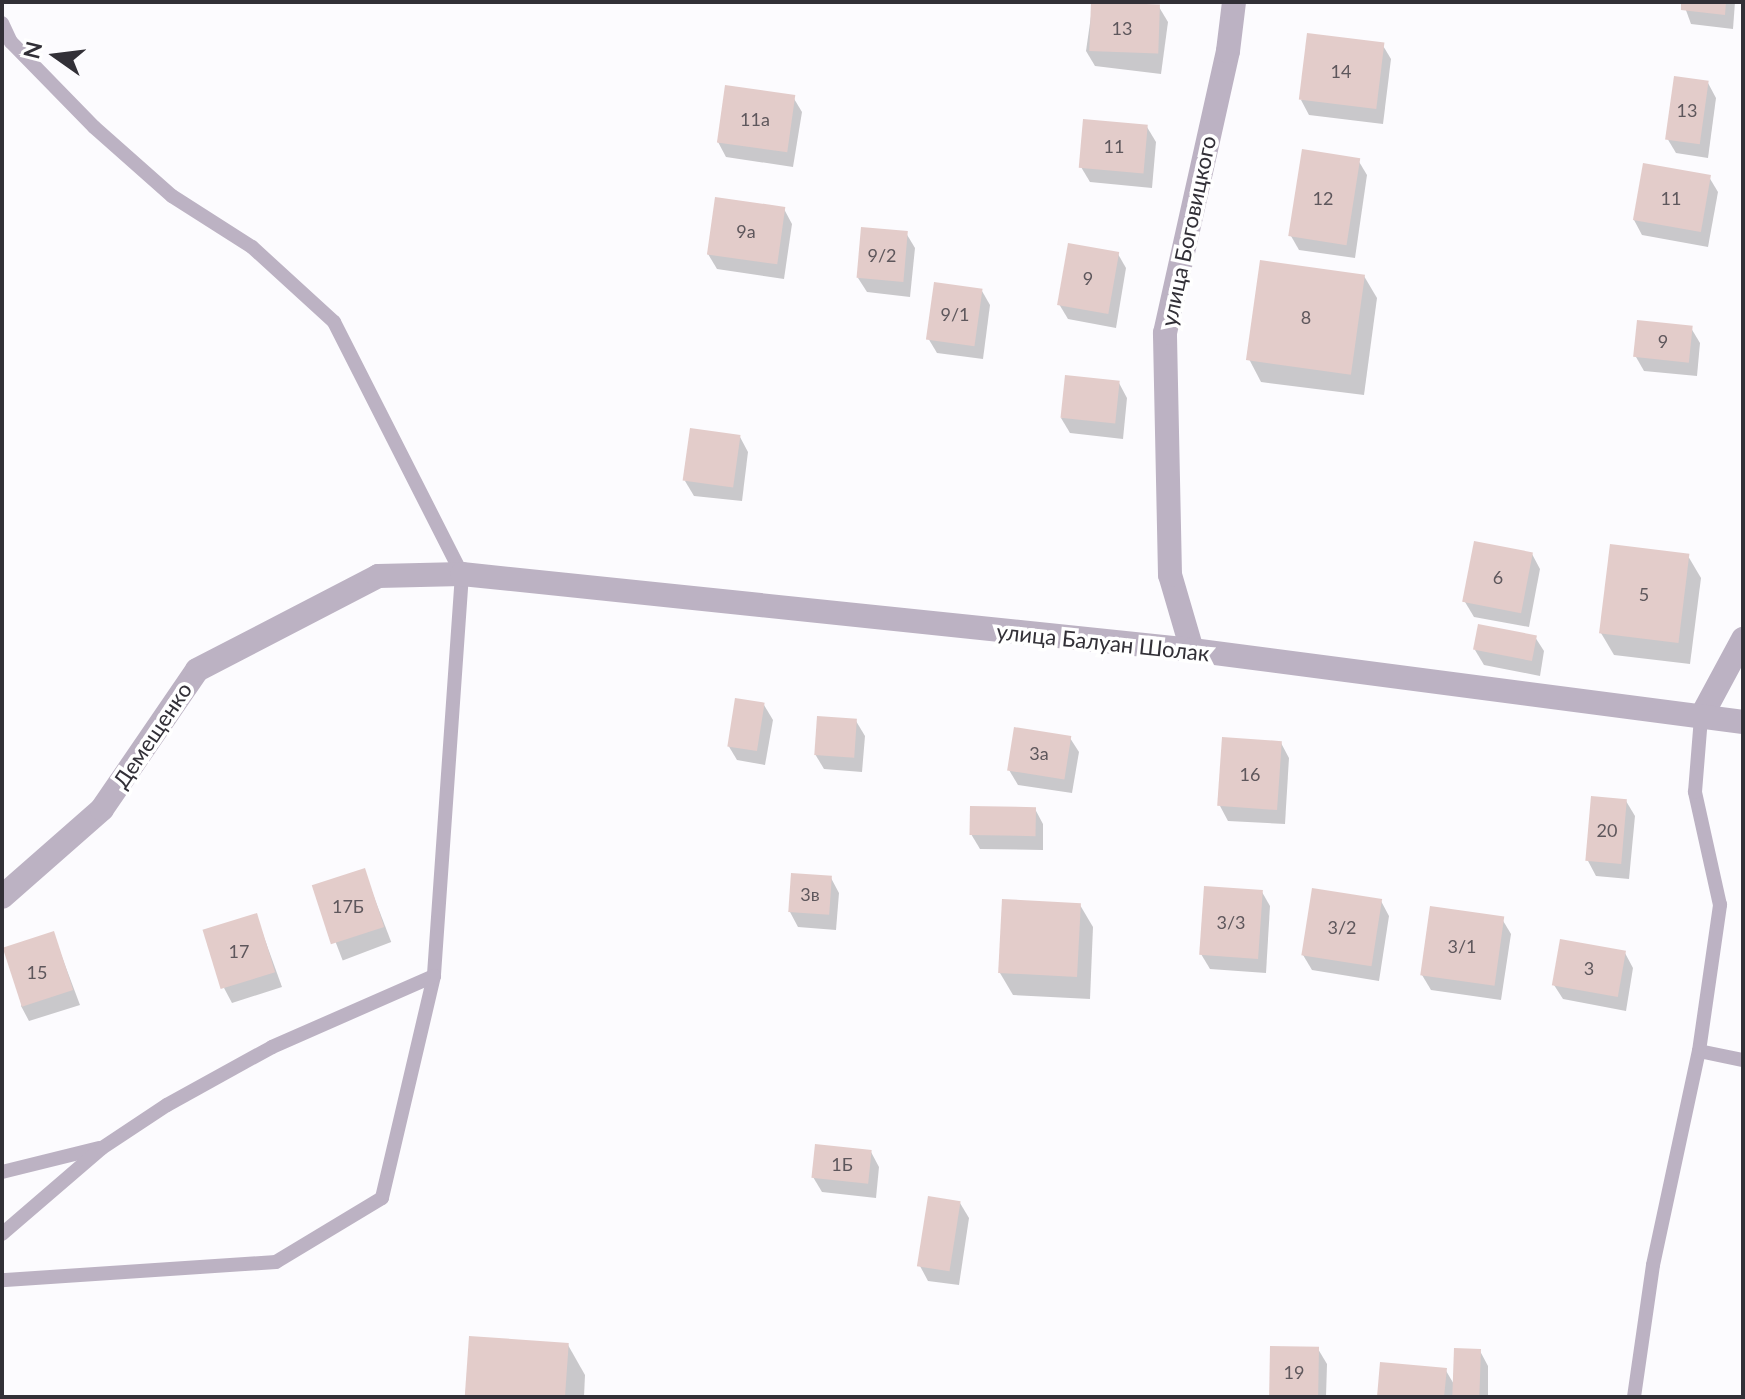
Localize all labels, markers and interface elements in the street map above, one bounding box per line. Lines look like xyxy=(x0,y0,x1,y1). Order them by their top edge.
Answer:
north arrow xyxy=(16,16,96,96)
house number: 13 xyxy=(1112,17,1132,39)
text: N xyxy=(17,39,47,62)
house number: 14 xyxy=(1331,60,1351,82)
house number: 13 xyxy=(1677,99,1697,121)
house number: 11а xyxy=(740,108,770,130)
street label: улица Боговицкого xyxy=(1155,133,1221,329)
house number: 11 xyxy=(1104,135,1124,157)
house number: 12 xyxy=(1313,187,1333,209)
house number: 11 xyxy=(1661,187,1681,209)
house number: 9а xyxy=(736,220,756,242)
house number: 9/2 xyxy=(867,244,897,266)
house number: 9 xyxy=(1083,267,1093,289)
house number: 9/1 xyxy=(940,303,970,325)
house number: 8 xyxy=(1301,306,1311,328)
house number: 9 xyxy=(1658,330,1668,352)
house number: 6 xyxy=(1493,566,1503,588)
house number: 5 xyxy=(1639,583,1649,605)
street label: улица Балуан Шолак xyxy=(995,618,1211,666)
street label: Демещенко xyxy=(107,677,197,793)
house number: 3а xyxy=(1029,742,1049,764)
house number: 16 xyxy=(1240,763,1260,785)
house number: 20 xyxy=(1597,819,1617,841)
house number: 3в xyxy=(800,883,820,905)
house number: 17Б xyxy=(332,895,364,917)
house number: 3/3 xyxy=(1216,911,1246,933)
house number: 3/2 xyxy=(1327,916,1357,938)
house number: 3/1 xyxy=(1447,935,1477,957)
house number: 17 xyxy=(229,940,249,962)
house number: 3 xyxy=(1584,957,1594,979)
house number: 15 xyxy=(27,961,47,983)
house number: 1Б xyxy=(831,1153,853,1175)
house number: 19 xyxy=(1284,1361,1304,1383)

